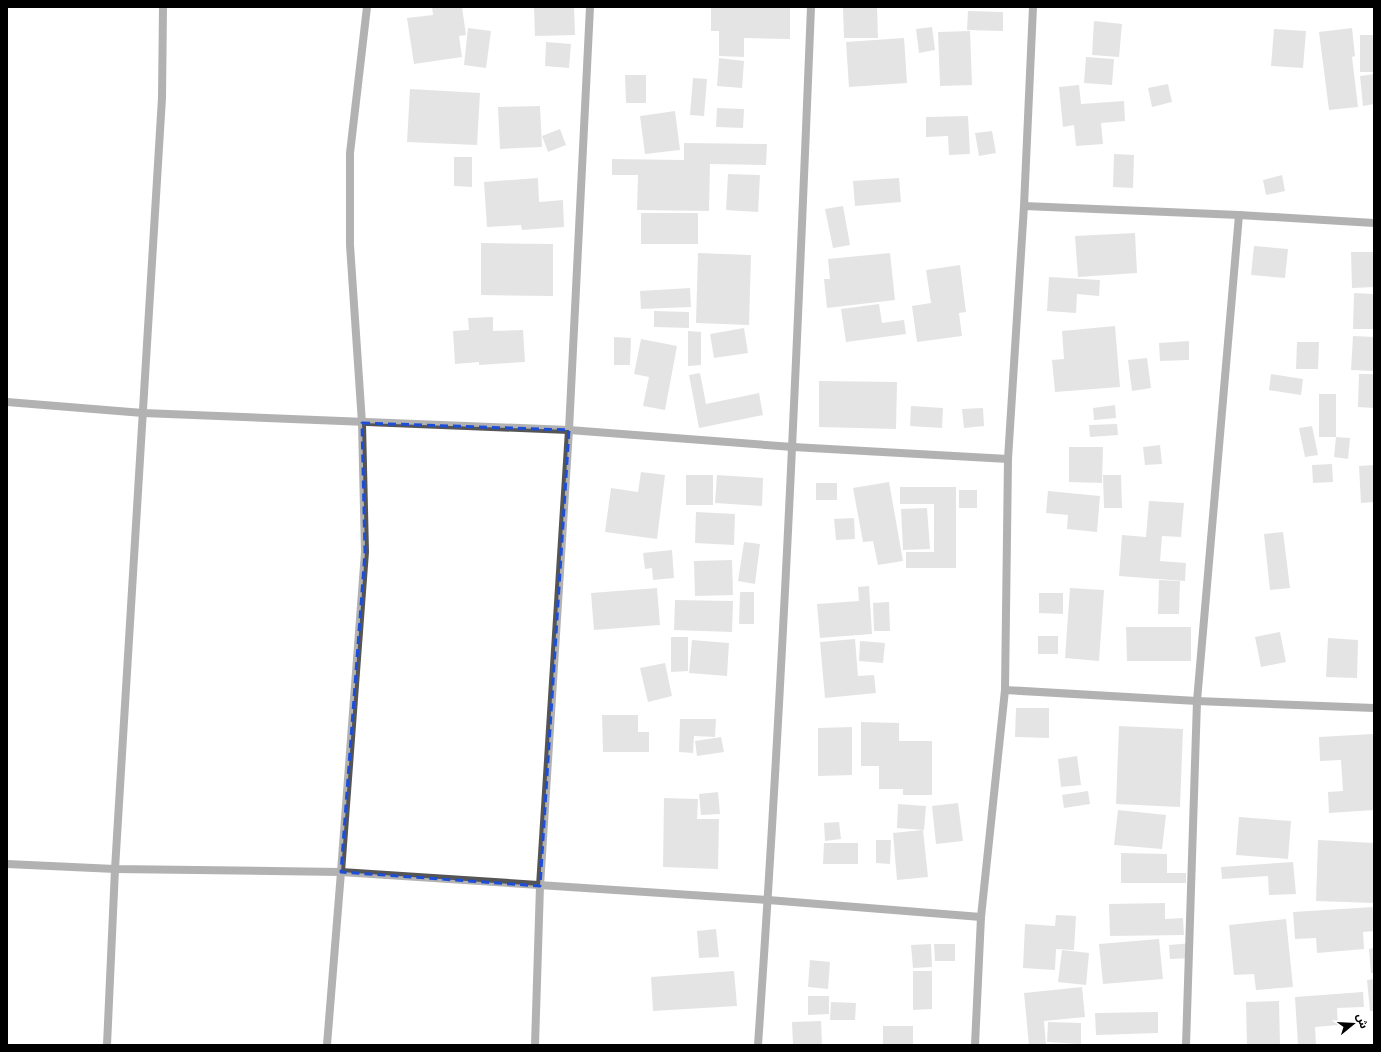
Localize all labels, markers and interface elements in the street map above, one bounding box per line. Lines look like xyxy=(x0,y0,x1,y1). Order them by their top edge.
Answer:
north arrow xyxy=(1333,1004,1373,1044)
text: ش xyxy=(1353,1011,1372,1031)

